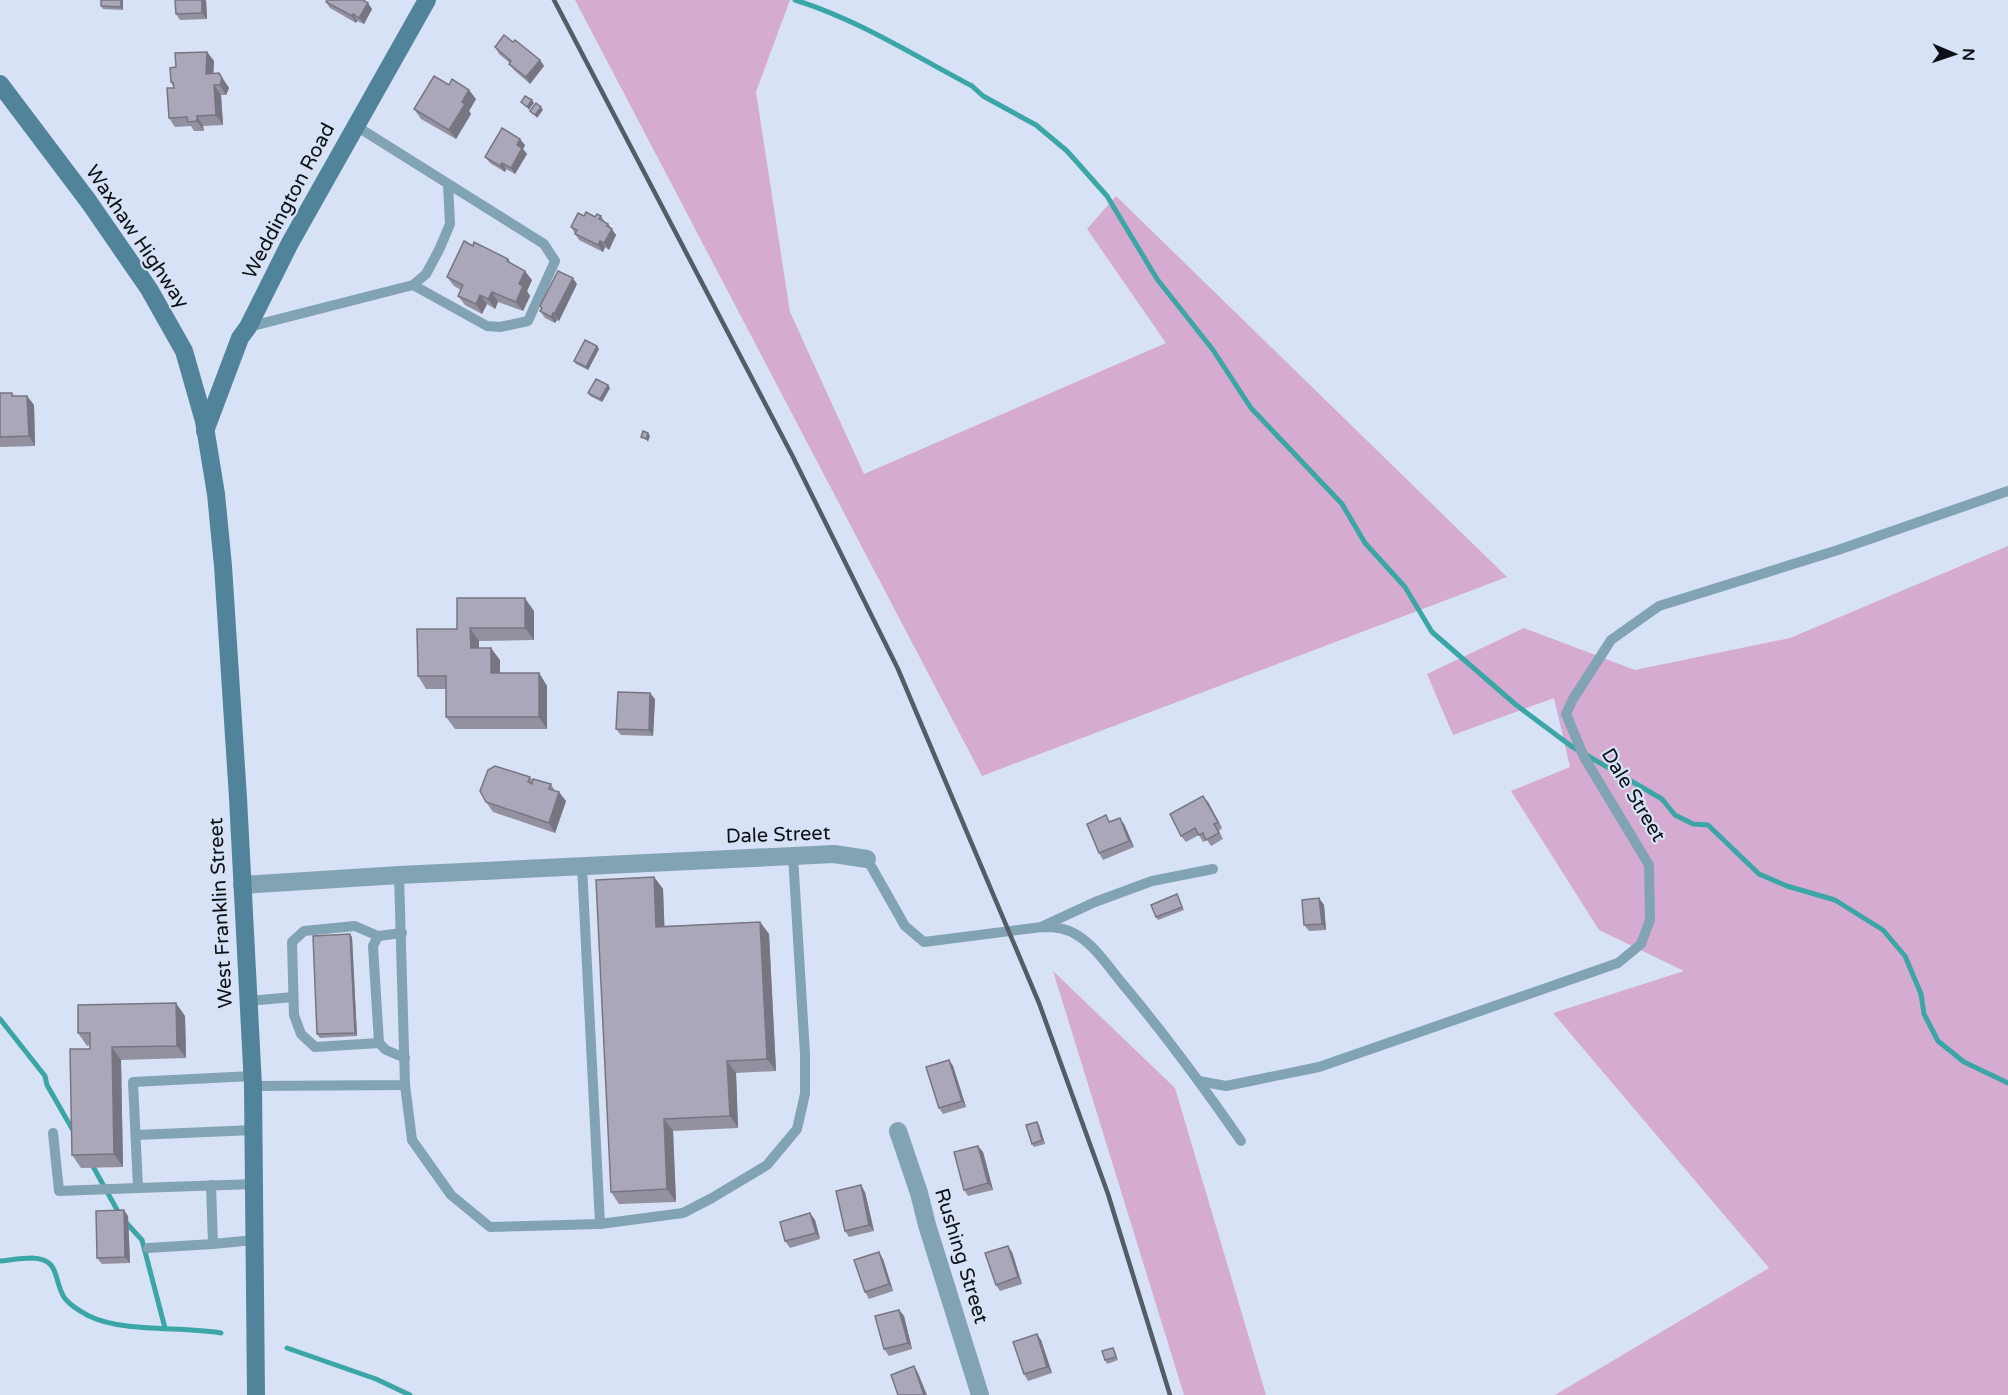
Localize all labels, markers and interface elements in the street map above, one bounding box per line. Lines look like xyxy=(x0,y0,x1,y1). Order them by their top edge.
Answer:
north arrow xyxy=(1924,24,1984,84)
text: N xyxy=(1958,48,1978,61)
street label: Weddington Road xyxy=(238,119,340,283)
street label: Waxhaw Highway xyxy=(80,161,194,313)
street label: Dale Street xyxy=(1596,744,1670,846)
street label: West Franklin Street xyxy=(204,817,238,1009)
street label: Dale Street xyxy=(725,821,831,849)
street label: Rushing Street xyxy=(929,1185,993,1327)

